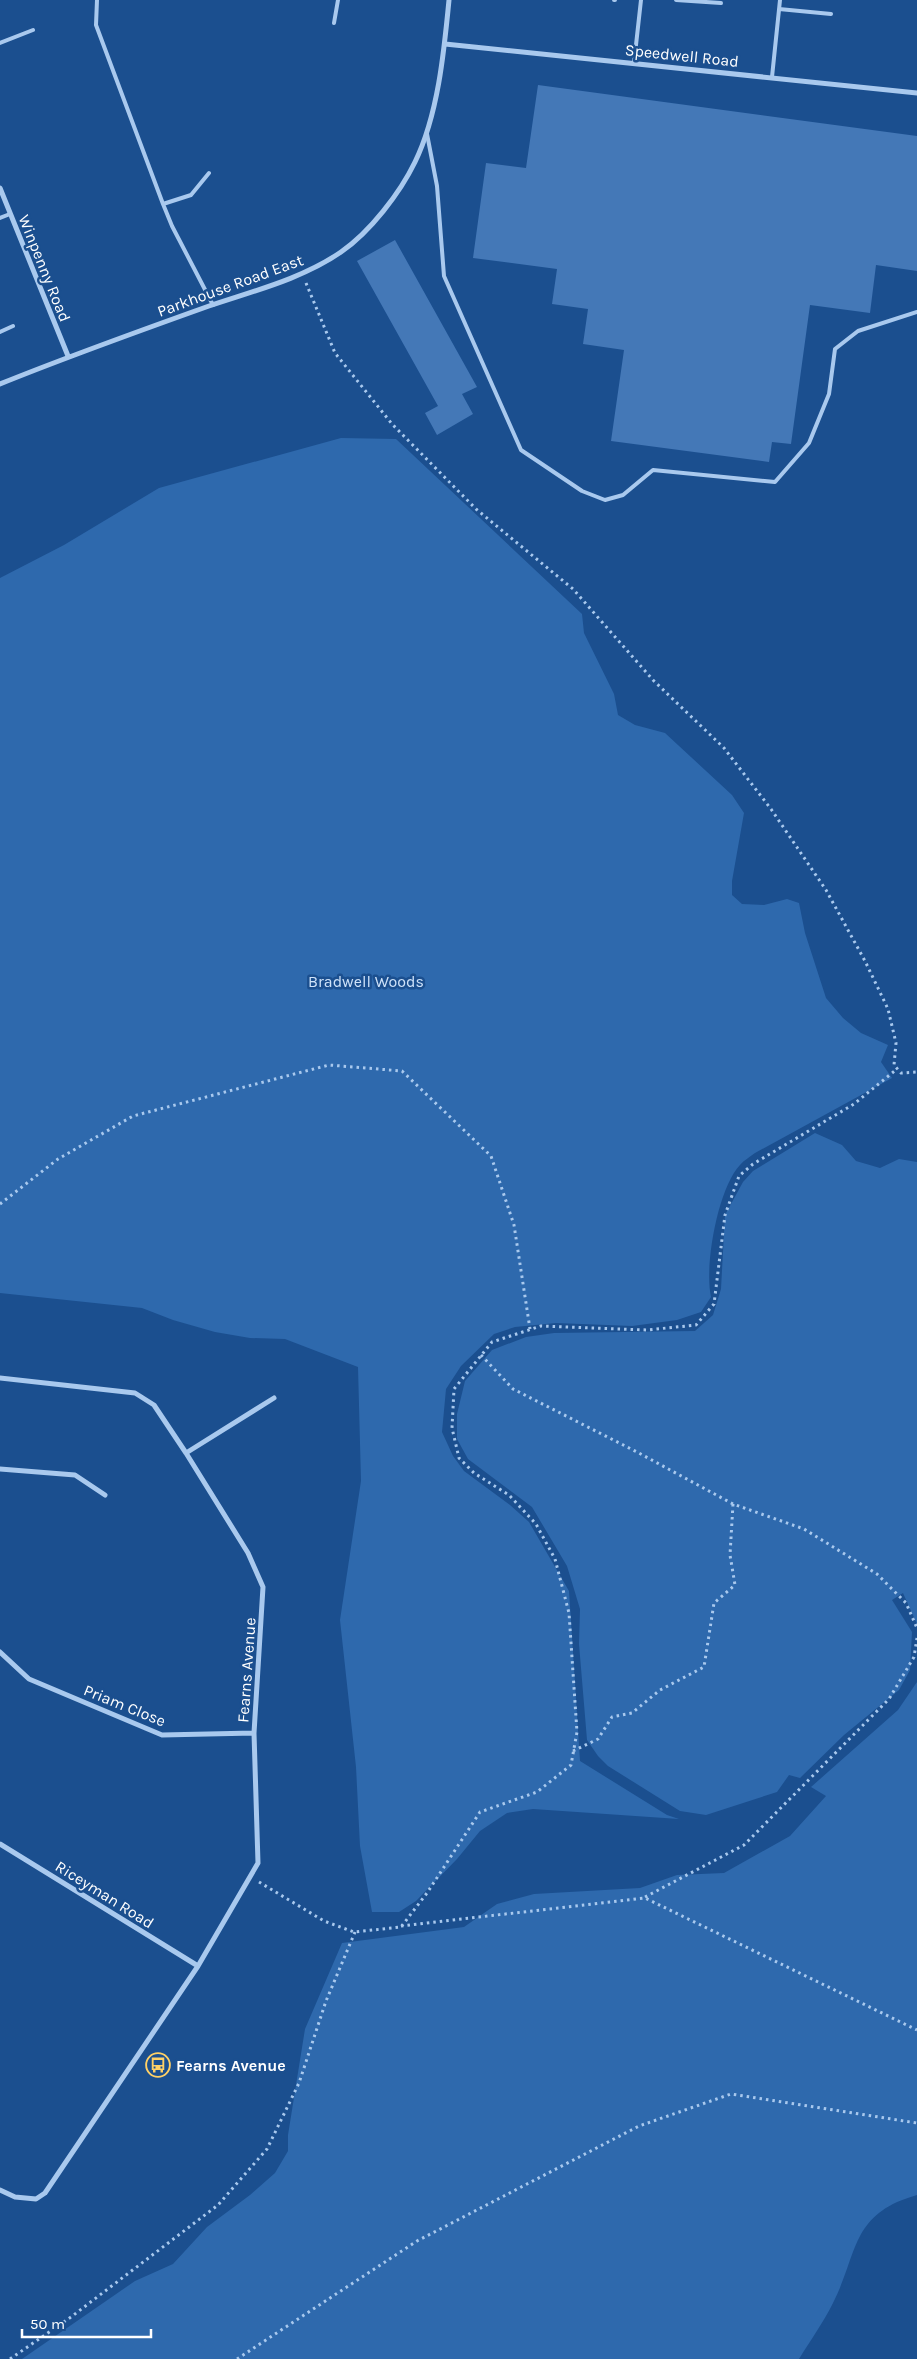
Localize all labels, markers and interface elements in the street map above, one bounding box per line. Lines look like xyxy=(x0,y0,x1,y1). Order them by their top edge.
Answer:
street label: Speedwell Road xyxy=(624,40,740,71)
street label: Winpenny Road xyxy=(14,212,75,324)
street label: Parkhouse Road East xyxy=(155,250,306,321)
park label: Bradwell Woods xyxy=(308,972,424,991)
street label: Fearns Avenue xyxy=(233,1617,260,1723)
street label: Priam Close xyxy=(81,1680,169,1730)
street label: Riceyman Road xyxy=(52,1857,157,1932)
bus stop icon: Fearns Avenue xyxy=(145,2052,171,2078)
place label: Fearns Avenue xyxy=(176,2056,286,2075)
scale bar xyxy=(22,2306,151,2338)
text: 50 m xyxy=(30,2315,65,2333)

